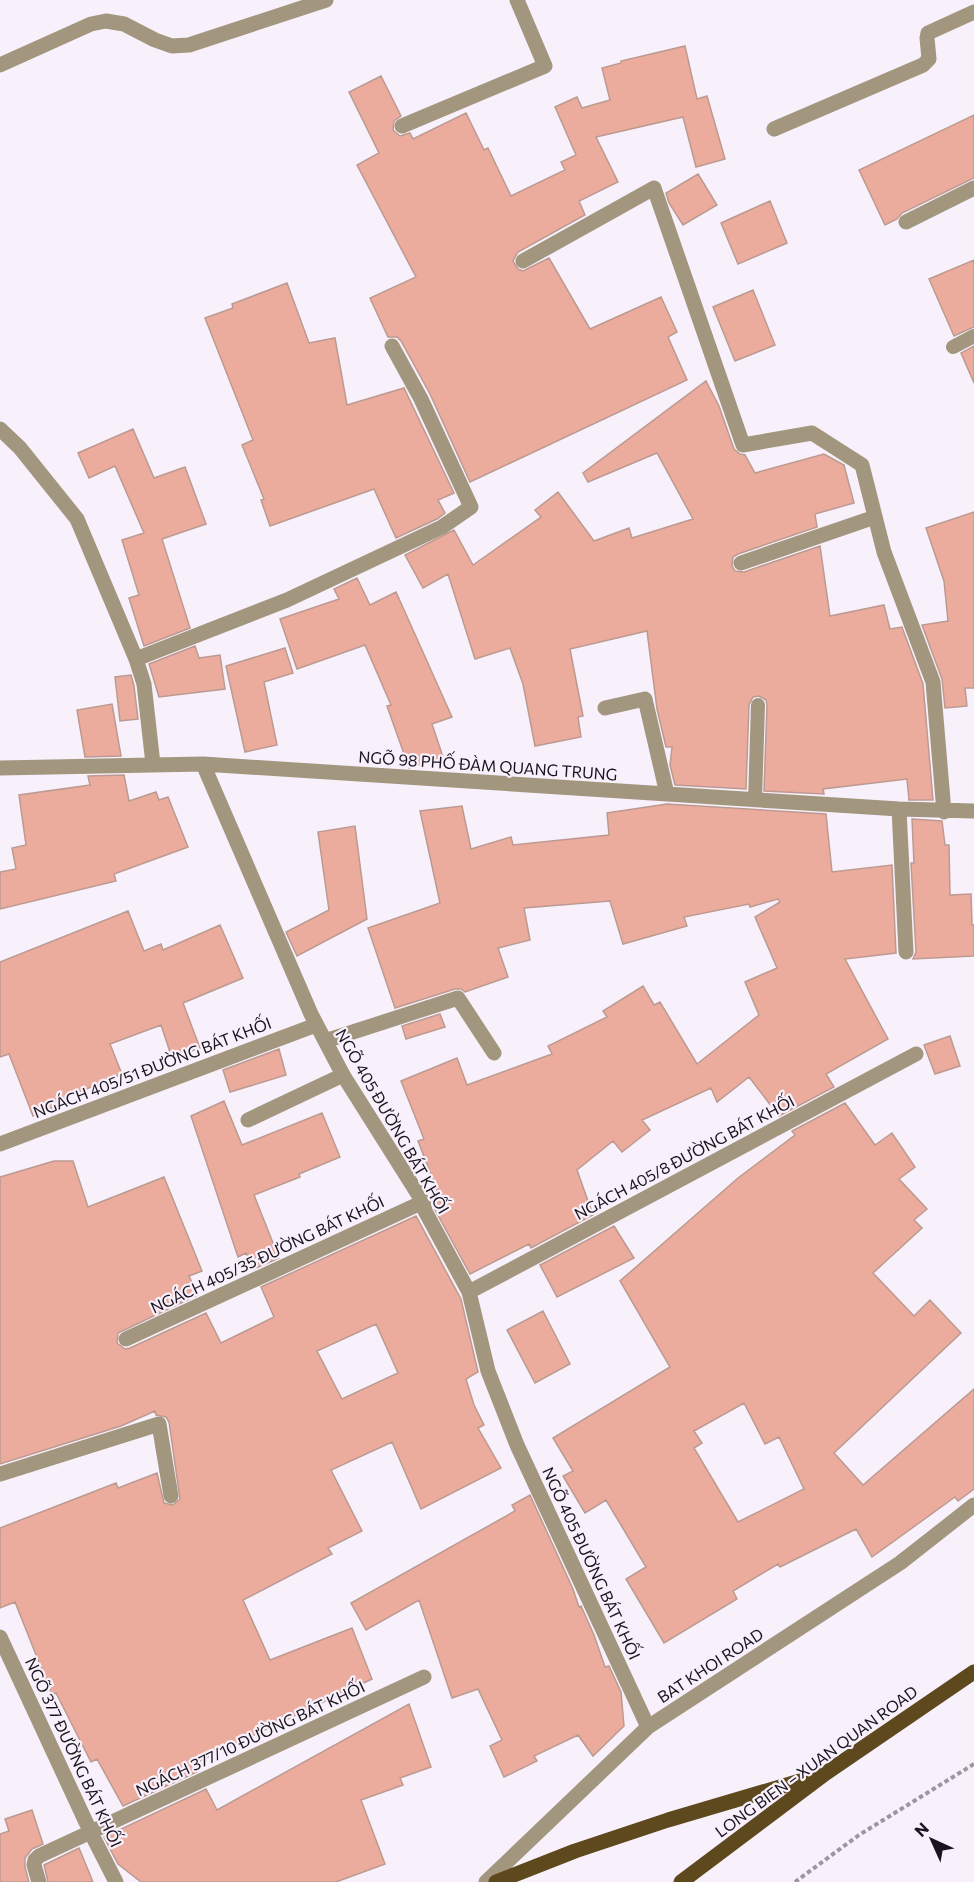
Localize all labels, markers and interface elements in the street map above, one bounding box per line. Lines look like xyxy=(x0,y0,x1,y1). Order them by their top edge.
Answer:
street label: NGÕ 98 PHỐ ĐÀM QUANG TRUNG xyxy=(358,744,618,784)
street label: NGÁCH 405/51 ĐƯỜNG BÁT KHỐI xyxy=(30,1011,274,1121)
street label: NGÕ 405 ĐƯỜNG BÁT KHỐI xyxy=(332,1024,455,1217)
street label: NGÁCH 405/8 ĐƯỜNG BÁT KHỐI xyxy=(570,1089,797,1223)
street label: NGÁCH 405/35 ĐƯỜNG BÁT KHỐI xyxy=(146,1190,387,1317)
street label: NGÕ 405 ĐƯỜNG BÁT KHỐI xyxy=(539,1463,647,1662)
street label: BAT KHOI ROAD xyxy=(653,1624,767,1706)
street label: NGÕ 377 ĐƯỜNG BÁT KHỐI xyxy=(22,1653,128,1850)
street label: NGÁCH 377/10 ĐƯỜNG BÁT KHỐI xyxy=(132,1675,368,1800)
street label: LONG BIEN – XUAN QUAN ROAD xyxy=(711,1681,921,1841)
north arrow xyxy=(902,1810,962,1870)

